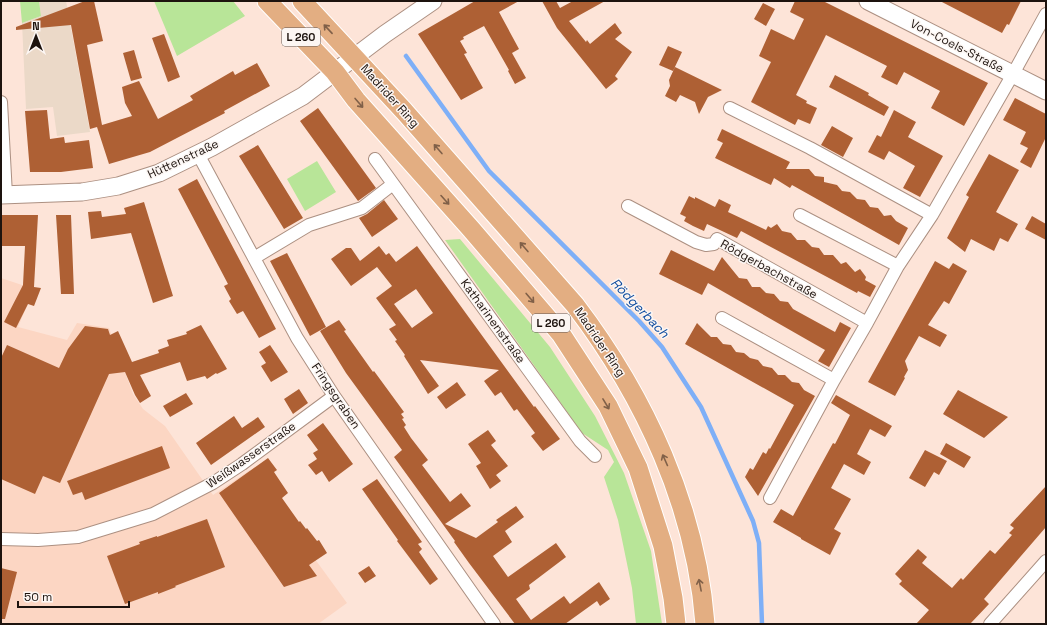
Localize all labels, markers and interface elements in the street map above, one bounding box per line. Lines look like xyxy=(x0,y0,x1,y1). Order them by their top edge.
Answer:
north arrow xyxy=(16,16,56,56)
street label: Von-Coels-Straße xyxy=(908,16,1006,76)
text: N xyxy=(32,19,40,33)
one-way arrow xyxy=(324,24,333,34)
road number: L 260 xyxy=(282,28,320,46)
street label: Madrider Ring xyxy=(357,61,423,131)
one-way arrow xyxy=(354,98,363,109)
street label: Hüttenstraße xyxy=(145,136,221,182)
one-way arrow xyxy=(433,144,442,154)
one-way arrow xyxy=(441,195,450,205)
street label: Rödgerbachstraße xyxy=(718,236,820,302)
one-way arrow xyxy=(519,241,528,252)
water label: Rödgerbach xyxy=(607,274,674,342)
street label: Katharinenstraße xyxy=(457,276,529,366)
one-way arrow xyxy=(526,293,535,304)
street label: Madrider Ring xyxy=(571,304,629,380)
road number: L 260 xyxy=(532,314,570,332)
street label: Fringsgraben xyxy=(308,360,364,432)
one-way arrow xyxy=(602,398,610,410)
street label: Weißwasserstraße xyxy=(203,418,299,492)
one-way arrow xyxy=(661,455,668,467)
one-way arrow xyxy=(695,579,703,592)
scale bar xyxy=(18,583,129,609)
text: 50 m xyxy=(24,589,52,605)

